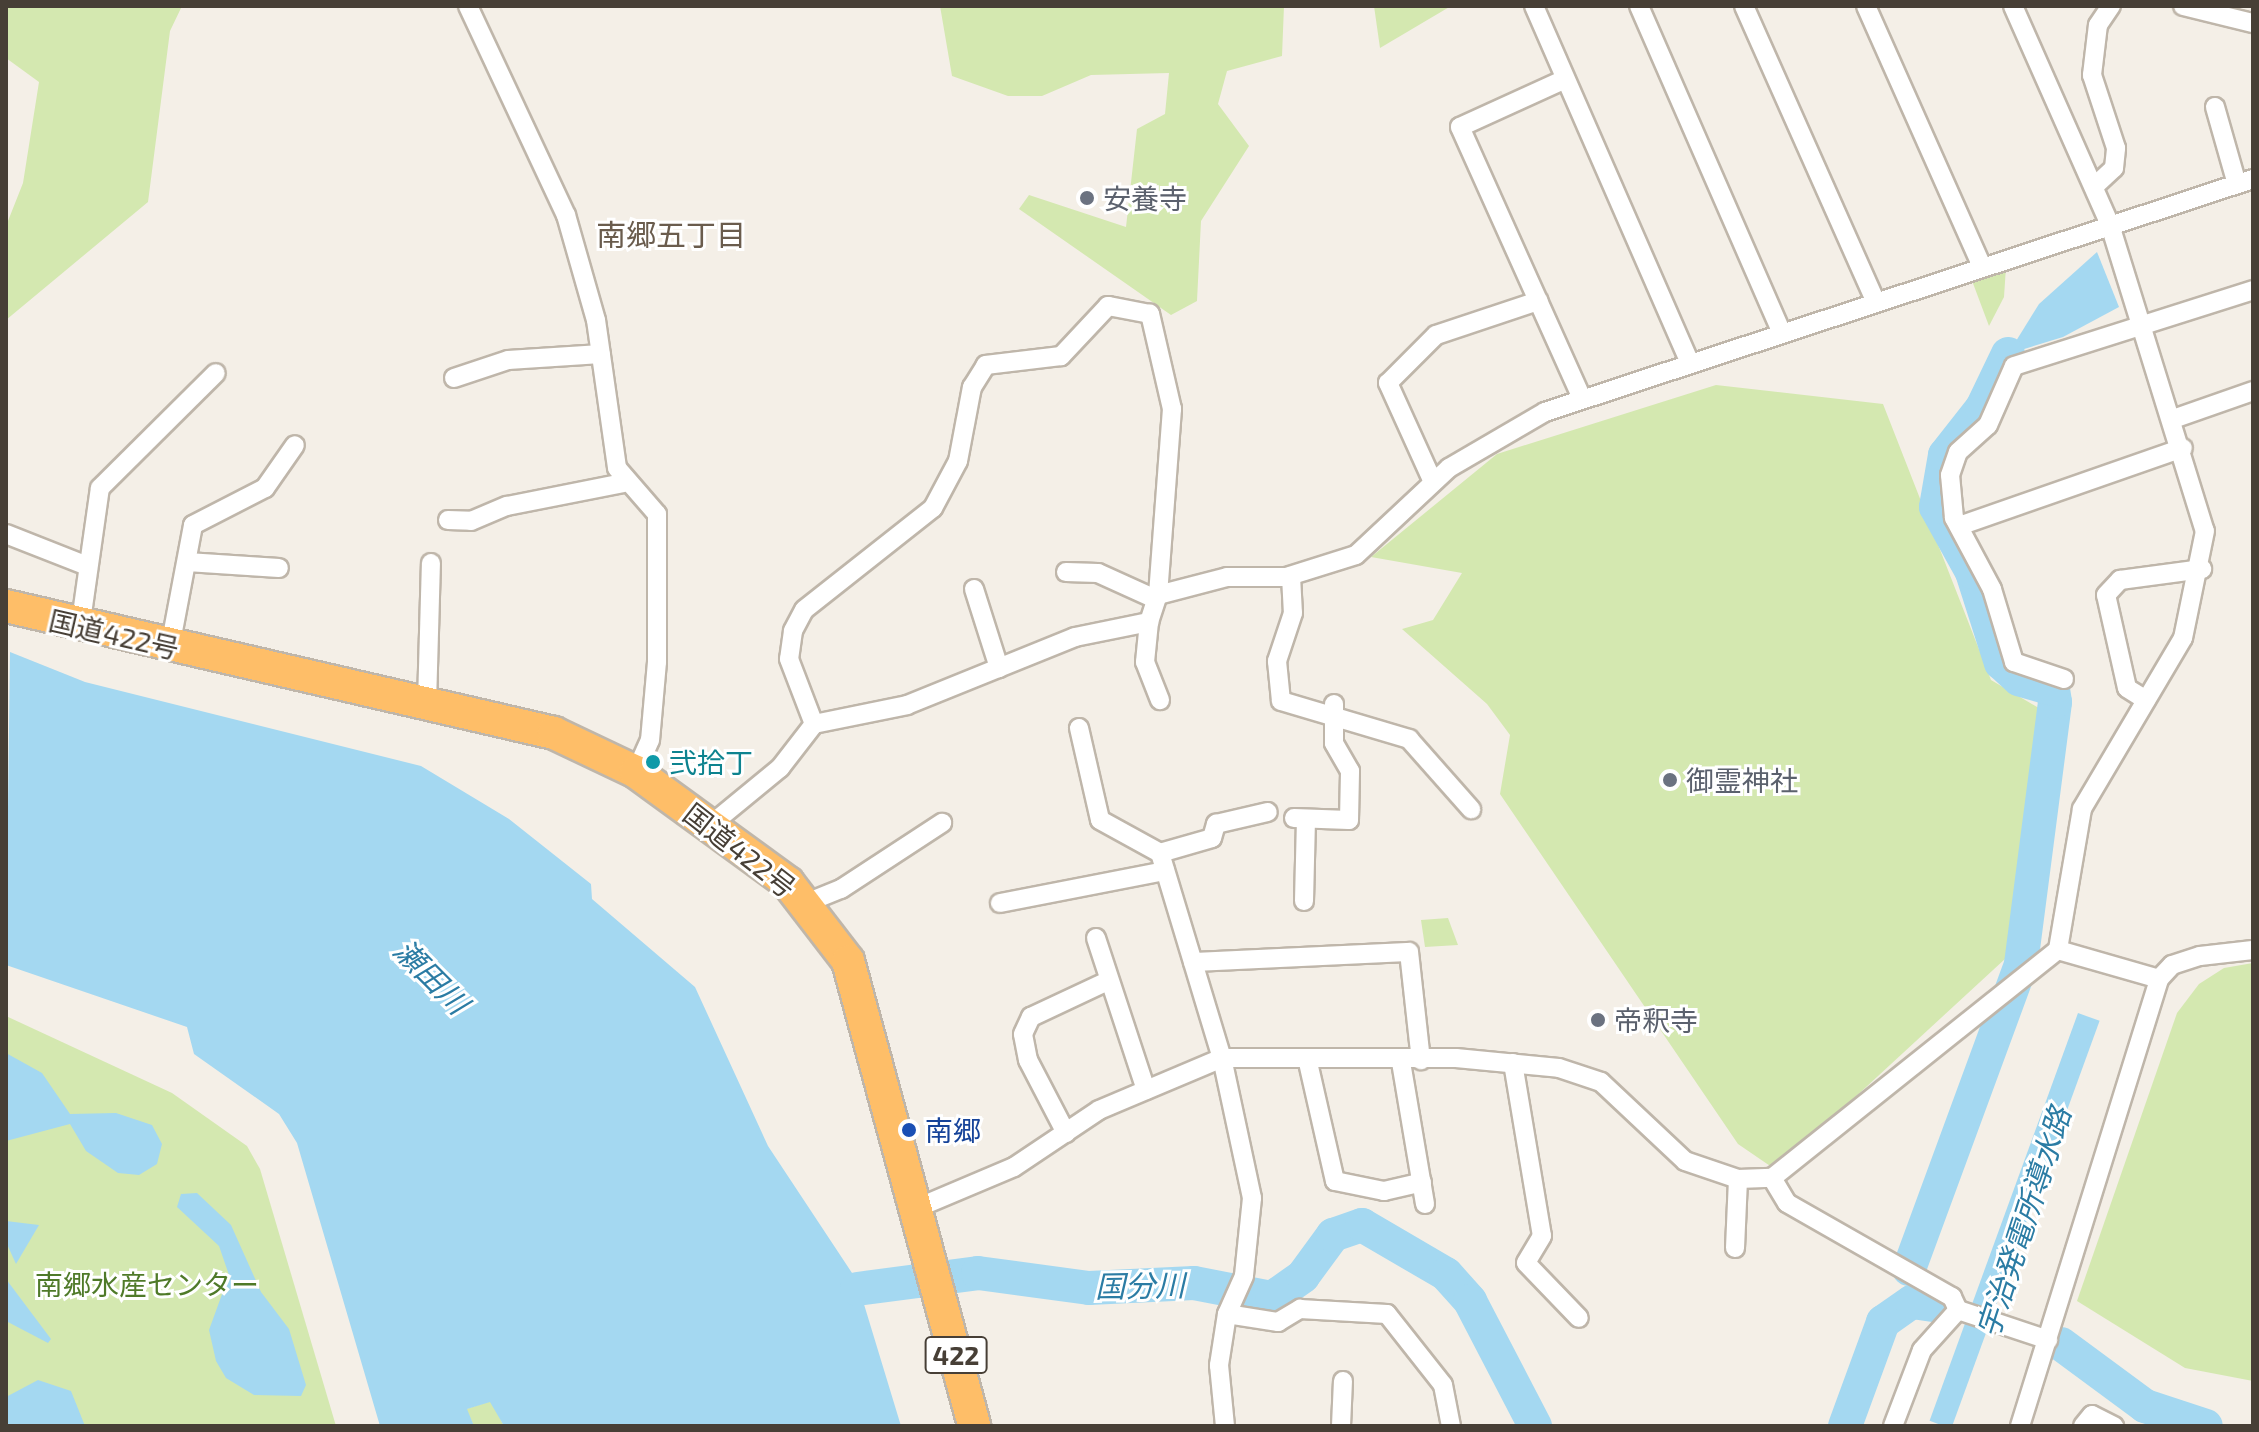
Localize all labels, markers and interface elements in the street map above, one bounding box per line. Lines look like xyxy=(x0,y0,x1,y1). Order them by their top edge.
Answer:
place label: 安養寺 xyxy=(1103,181,1187,215)
marker: 安養寺 xyxy=(1078,189,1096,207)
district label: 南郷五丁目 xyxy=(596,216,746,252)
street label: 国道422号 xyxy=(46,603,182,665)
place label: 弐拾丁 xyxy=(669,745,753,779)
marker: 弐拾丁 xyxy=(644,753,662,771)
place label: 御霊神社 xyxy=(1686,763,1798,797)
marker: 御霊神社 xyxy=(1661,771,1679,789)
street label: 国道422号 xyxy=(677,796,803,904)
water label: 瀬田川 xyxy=(387,931,477,1021)
place label: 帝釈寺 xyxy=(1614,1003,1698,1037)
marker: 帝釈寺 xyxy=(1589,1011,1607,1029)
water label: 宇治発電所導水路 xyxy=(1969,1102,2077,1342)
place label: 南郷 xyxy=(925,1113,981,1147)
marker: 南郷 xyxy=(900,1121,918,1139)
water label: 国分川 xyxy=(1095,1266,1185,1304)
park label: 南郷水産センター xyxy=(35,1267,259,1301)
road number: 422 xyxy=(924,1333,988,1377)

